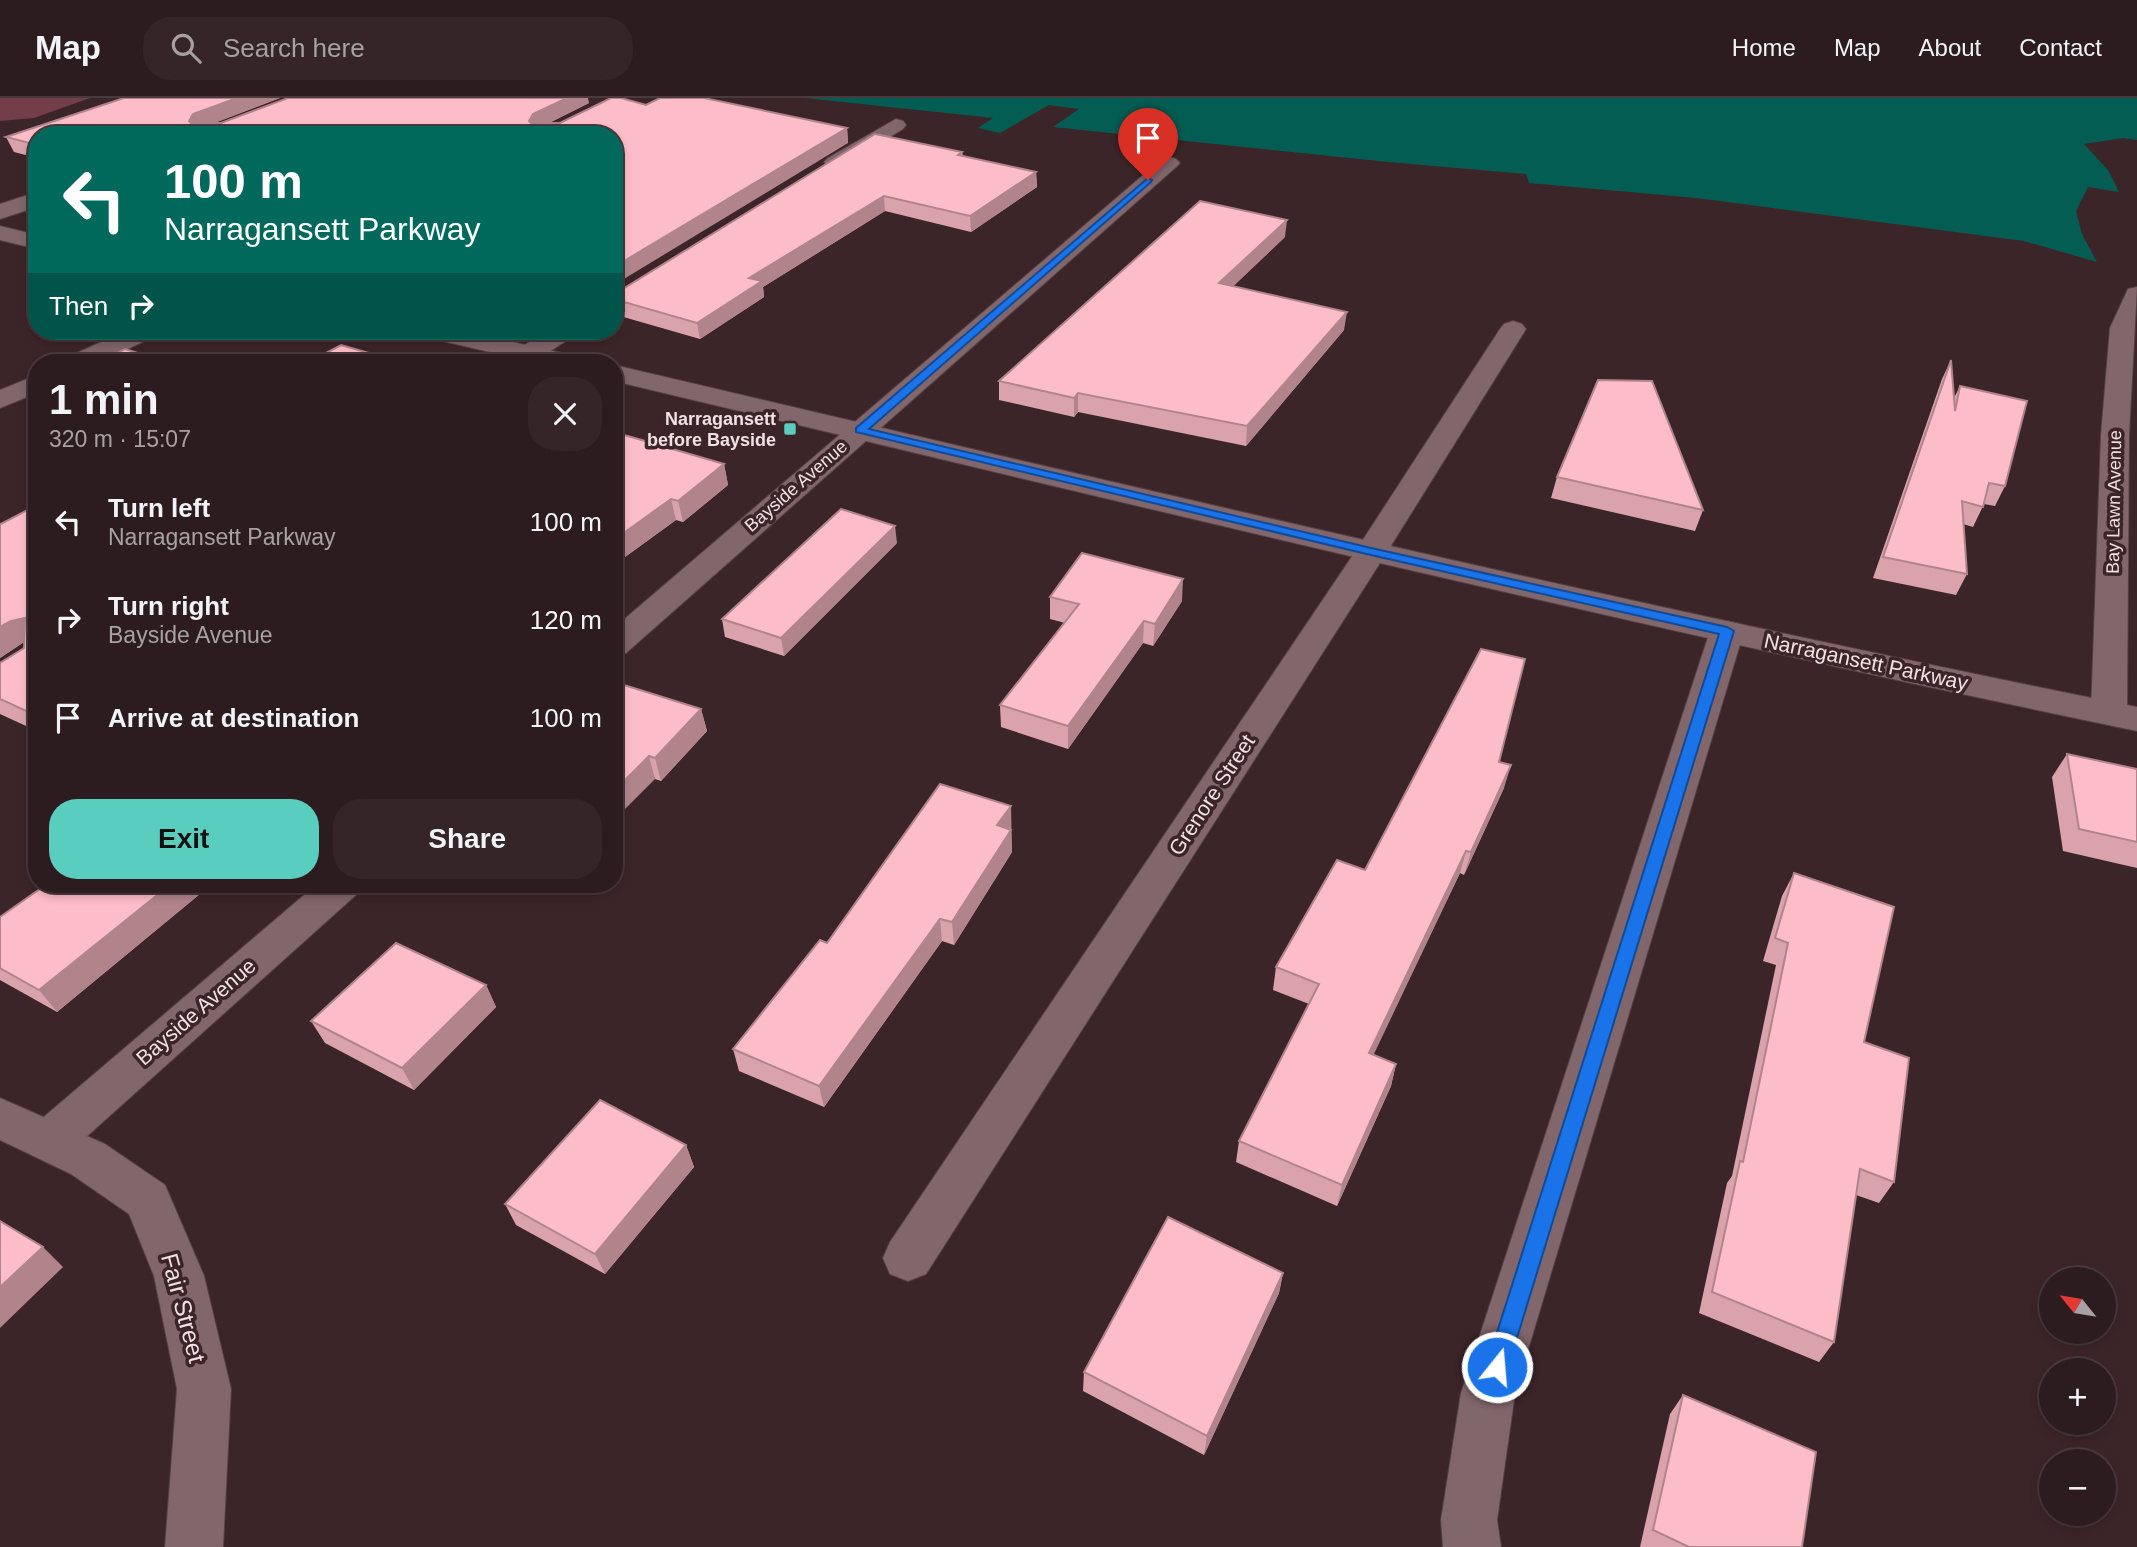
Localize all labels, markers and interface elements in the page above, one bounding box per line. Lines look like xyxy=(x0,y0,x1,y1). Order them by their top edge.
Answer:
search box xyxy=(143,17,633,80)
text: Map xyxy=(35,29,101,66)
icon: search xyxy=(167,29,205,67)
text: Search here xyxy=(223,33,365,63)
text: Home xyxy=(1732,34,1796,61)
text: Map xyxy=(1834,34,1881,61)
text: About xyxy=(1919,34,1981,61)
text: Contact xyxy=(2019,34,2102,61)
pin xyxy=(1118,108,1178,180)
icon: arrive xyxy=(1129,119,1167,157)
icon: left xyxy=(49,154,140,245)
text: 100 m xyxy=(164,154,303,208)
text: Narragansett Parkway xyxy=(164,211,481,247)
icon: right xyxy=(122,287,160,325)
text: Then xyxy=(49,291,108,321)
text: 1 min xyxy=(49,376,159,423)
button: close xyxy=(528,377,602,451)
place label: Narragansett before Bayside xyxy=(647,409,776,450)
marker: Narragansett before Bayside xyxy=(782,421,798,437)
text: 320 m · 15:07 xyxy=(49,426,191,452)
street label: Bay Lawn Avenue xyxy=(2103,430,2125,574)
street label: Bayside Avenue xyxy=(741,436,851,536)
text: Turn left xyxy=(108,493,210,523)
icon: left xyxy=(49,503,87,541)
text: 100 m xyxy=(530,507,602,537)
text: Narragansett Parkway xyxy=(108,524,336,550)
text: Turn right xyxy=(108,591,229,621)
icon: right xyxy=(49,601,87,639)
text: 120 m xyxy=(530,605,602,635)
text: Bayside Avenue xyxy=(108,622,273,648)
street label: Narragansett Parkway xyxy=(1762,629,1971,694)
icon: arrive xyxy=(49,699,87,737)
text: Arrive at destination xyxy=(108,703,359,733)
text: 100 m xyxy=(530,703,602,733)
street label: Grenore Street xyxy=(1164,730,1259,859)
button: Exit xyxy=(49,799,319,879)
button: Share xyxy=(333,799,602,879)
street label: Bayside Avenue xyxy=(131,954,260,1070)
street label: Fair Street xyxy=(156,1250,211,1366)
north arrow xyxy=(2039,1267,2116,1344)
map controls xyxy=(2039,1267,2116,1526)
position arrow xyxy=(1460,1330,1534,1404)
button: + xyxy=(2039,1358,2116,1435)
button: − xyxy=(2039,1449,2116,1526)

